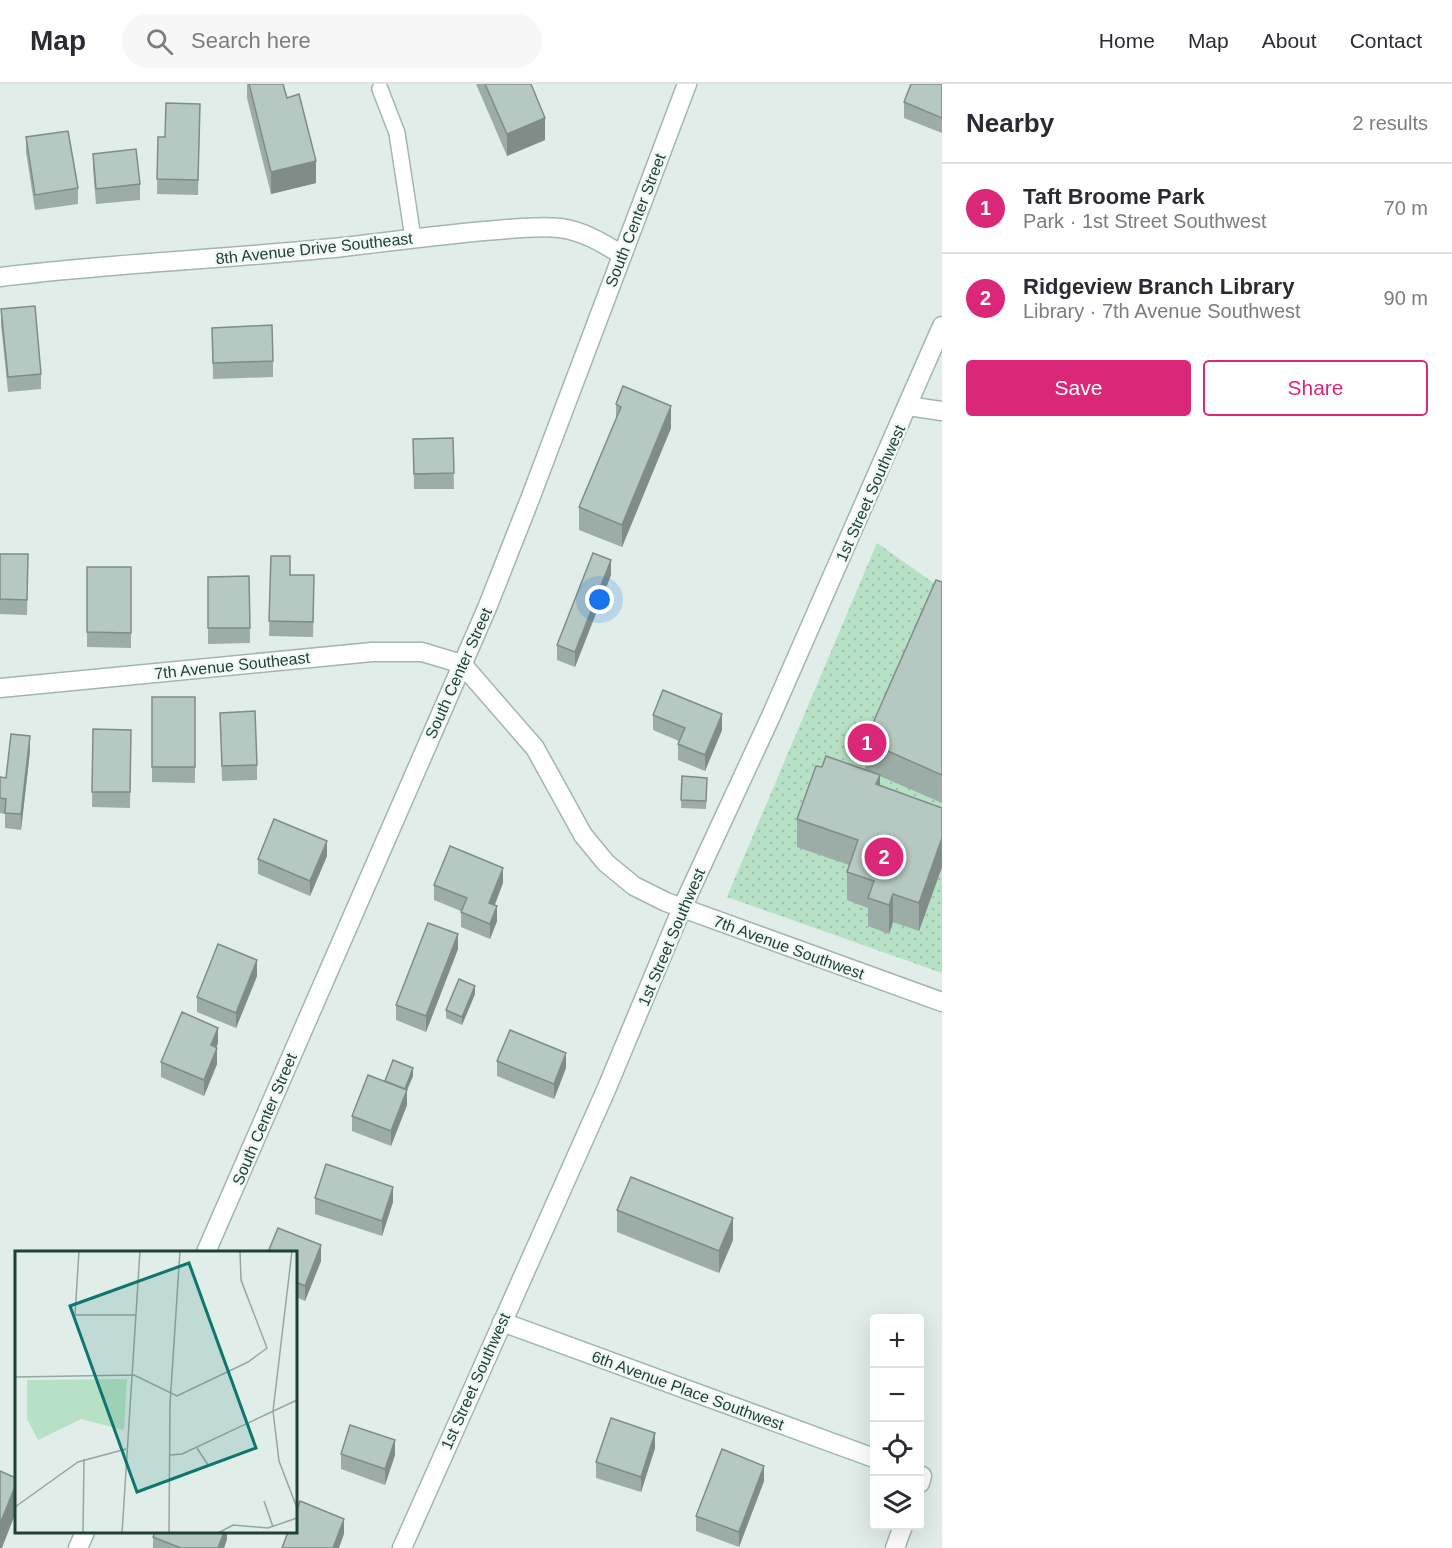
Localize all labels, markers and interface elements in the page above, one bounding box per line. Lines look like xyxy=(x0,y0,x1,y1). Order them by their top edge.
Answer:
search box xyxy=(122,14,542,68)
text: Map xyxy=(30,25,86,56)
icon: search xyxy=(143,25,176,58)
text: Search here xyxy=(191,28,311,53)
text: Home xyxy=(1099,29,1155,52)
text: Map xyxy=(1188,29,1229,52)
text: About xyxy=(1262,29,1317,52)
text: Contact xyxy=(1350,29,1422,52)
text: Nearby xyxy=(966,108,1054,138)
text: 2 results xyxy=(1352,112,1428,134)
street label: South Center Street xyxy=(602,151,669,289)
text: Taft Broome Park xyxy=(1023,184,1205,209)
text: 1 xyxy=(980,197,991,219)
text: 70 m xyxy=(1384,197,1428,219)
text: Park · 1st Street Southwest xyxy=(1023,210,1266,232)
street label: 8th Avenue Drive Southeast xyxy=(215,230,414,267)
text: Ridgeview Branch Library xyxy=(1023,274,1294,299)
text: 2 xyxy=(980,287,991,309)
text: 90 m xyxy=(1384,287,1428,309)
text: Library · 7th Avenue Southwest xyxy=(1023,300,1301,322)
button: Save xyxy=(966,360,1191,416)
button: Share xyxy=(1203,360,1428,416)
street label: 1st Street Southwest xyxy=(833,422,908,564)
your location xyxy=(585,585,614,614)
street label: South Center Street xyxy=(422,605,495,741)
street label: 7th Avenue Southeast xyxy=(153,649,311,682)
pin: 1 xyxy=(848,720,886,766)
pin: 2 xyxy=(864,834,904,880)
street label: 1st Street Southwest xyxy=(635,865,708,1008)
street label: 7th Avenue Southwest xyxy=(711,912,867,983)
street label: South Center Street xyxy=(229,1050,300,1188)
inset map xyxy=(15,1251,297,1533)
street label: 1st Street Southwest xyxy=(438,1310,513,1452)
map controls xyxy=(870,1314,924,1530)
button: + xyxy=(870,1314,924,1368)
street label: 6th Avenue Place Southwest xyxy=(589,1348,787,1433)
button: − xyxy=(870,1368,924,1422)
button: locate xyxy=(870,1422,924,1476)
button: layers xyxy=(870,1476,924,1530)

